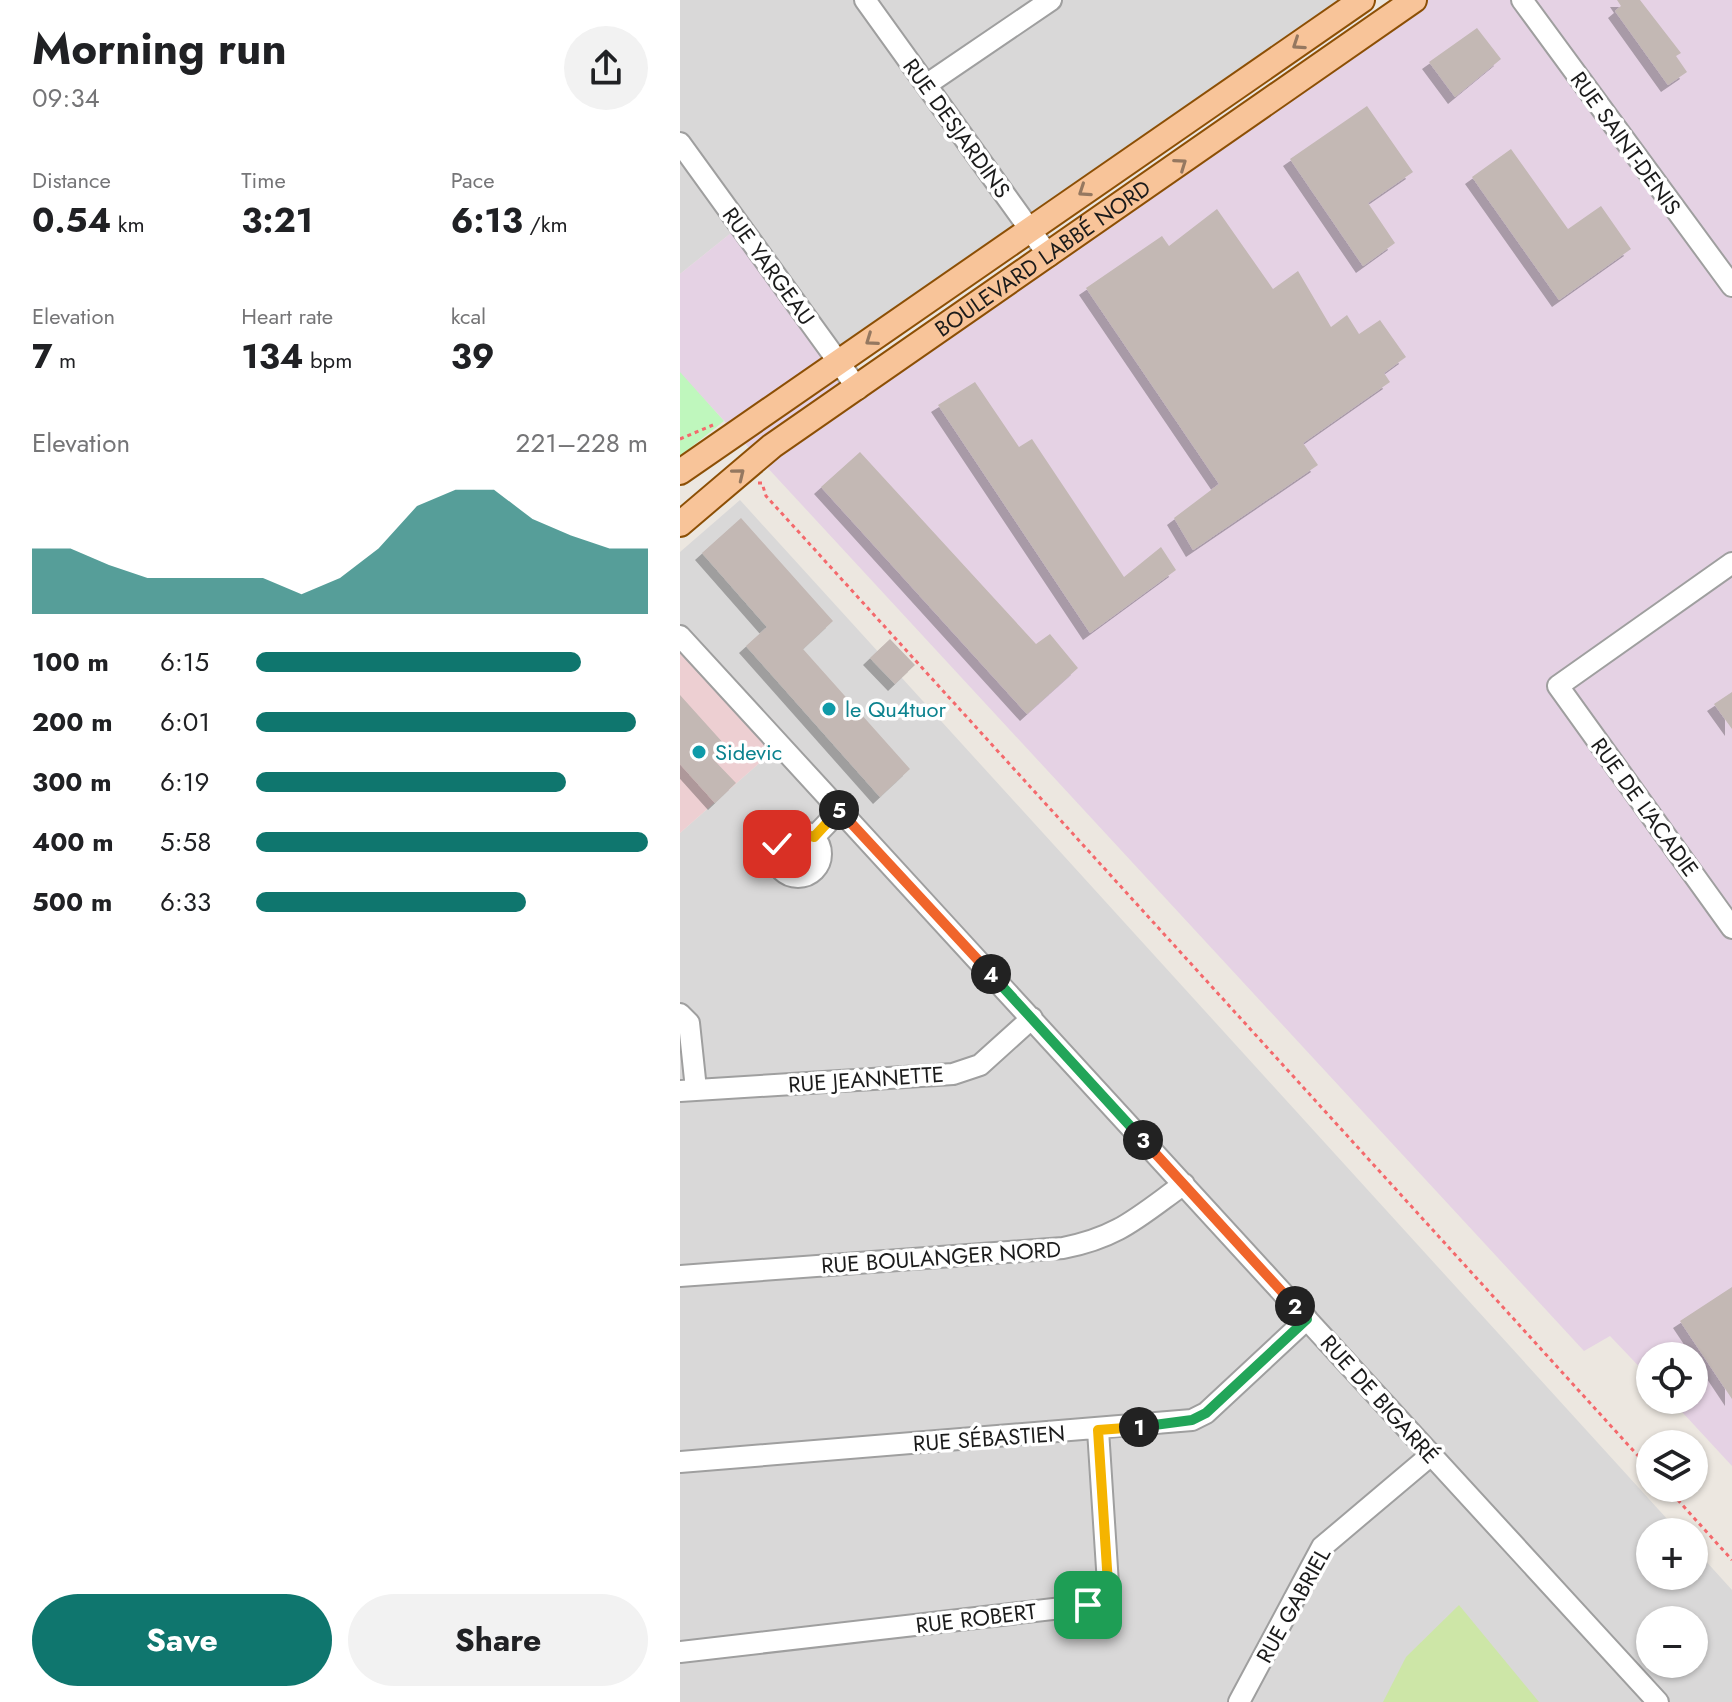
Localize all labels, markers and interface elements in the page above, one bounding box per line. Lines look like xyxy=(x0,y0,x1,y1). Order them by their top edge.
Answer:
text: Morning run xyxy=(32,17,287,81)
button: share xyxy=(564,26,648,110)
one-way arrow xyxy=(1292,34,1307,49)
street label: RUE DESJARDINS xyxy=(895,52,1019,204)
street label: RUE SAINT-DENIS xyxy=(1563,65,1689,221)
text: 09:34 xyxy=(32,79,100,117)
one-way arrow xyxy=(1173,159,1187,174)
text: Distance xyxy=(32,164,111,196)
text: Time xyxy=(241,164,286,196)
text: Pace xyxy=(451,164,494,196)
street label: BOULEVARD LABBÉ NORD xyxy=(928,172,1157,344)
one-way arrow xyxy=(1078,181,1092,196)
text: 0.54 xyxy=(32,196,111,245)
text: 3:21 xyxy=(241,196,313,245)
text: 6:13 xyxy=(451,196,523,245)
street label: RUE YARGEAU xyxy=(715,200,823,332)
text: km xyxy=(111,208,145,240)
text: /km xyxy=(523,208,568,240)
text: Elevation xyxy=(32,300,115,332)
text: Heart rate xyxy=(241,300,333,332)
text: kcal xyxy=(451,300,486,332)
one-way arrow xyxy=(865,330,879,345)
text: 7 xyxy=(32,332,53,381)
text: 134 xyxy=(241,332,303,381)
text: 39 xyxy=(451,332,495,381)
text: m xyxy=(53,344,76,376)
text: bpm xyxy=(303,344,352,376)
text: Elevation xyxy=(32,424,130,462)
text: 221–228 m xyxy=(516,424,648,462)
one-way arrow xyxy=(730,469,745,483)
text: 100 m xyxy=(32,643,109,681)
text: 6:15 xyxy=(160,643,209,681)
place label: le Qu4tuor xyxy=(845,693,947,725)
marker: le Qu4tuor xyxy=(820,700,838,718)
text: 200 m xyxy=(32,703,113,741)
text: 6:01 xyxy=(160,703,210,741)
street label: RUE DE L'ACADIE xyxy=(1584,731,1706,883)
place label: Sidevic xyxy=(715,736,782,768)
marker: Sidevic xyxy=(690,743,708,761)
text: 300 m xyxy=(32,763,112,801)
text: 6:19 xyxy=(160,763,209,801)
pin: 5 xyxy=(819,790,859,830)
text: 5 xyxy=(832,794,846,826)
pin xyxy=(743,810,811,878)
icon: check xyxy=(755,822,799,866)
text: 400 m xyxy=(32,823,114,861)
text: 5:58 xyxy=(160,823,211,861)
text: 500 m xyxy=(32,883,112,921)
text: 6:33 xyxy=(160,883,211,921)
pin: 4 xyxy=(971,954,1011,994)
text: 4 xyxy=(983,958,999,990)
street label: RUE JEANNETTE xyxy=(787,1058,945,1100)
pin: 3 xyxy=(1123,1120,1163,1160)
text: 3 xyxy=(1136,1124,1150,1156)
street label: RUE BOULANGER NORD xyxy=(820,1233,1062,1281)
pin: 2 xyxy=(1275,1286,1315,1326)
text: 2 xyxy=(1288,1290,1302,1322)
street label: RUE DE BIGARRÉ xyxy=(1313,1327,1447,1471)
map controls xyxy=(1636,1342,1708,1678)
button: locate xyxy=(1636,1342,1708,1414)
pin: 1 xyxy=(1119,1407,1159,1447)
text: 1 xyxy=(1133,1411,1145,1443)
street label: RUE SÉBASTIEN xyxy=(912,1417,1066,1459)
button: layers xyxy=(1636,1430,1708,1502)
button: + xyxy=(1636,1518,1708,1590)
street label: RUE GABRIEL xyxy=(1248,1541,1338,1669)
pin xyxy=(1054,1571,1122,1639)
icon: arrive xyxy=(1066,1583,1110,1627)
button: Save xyxy=(32,1594,332,1686)
button: Share xyxy=(348,1594,648,1686)
street label: RUE ROBERT xyxy=(914,1595,1039,1641)
button: − xyxy=(1636,1606,1708,1678)

